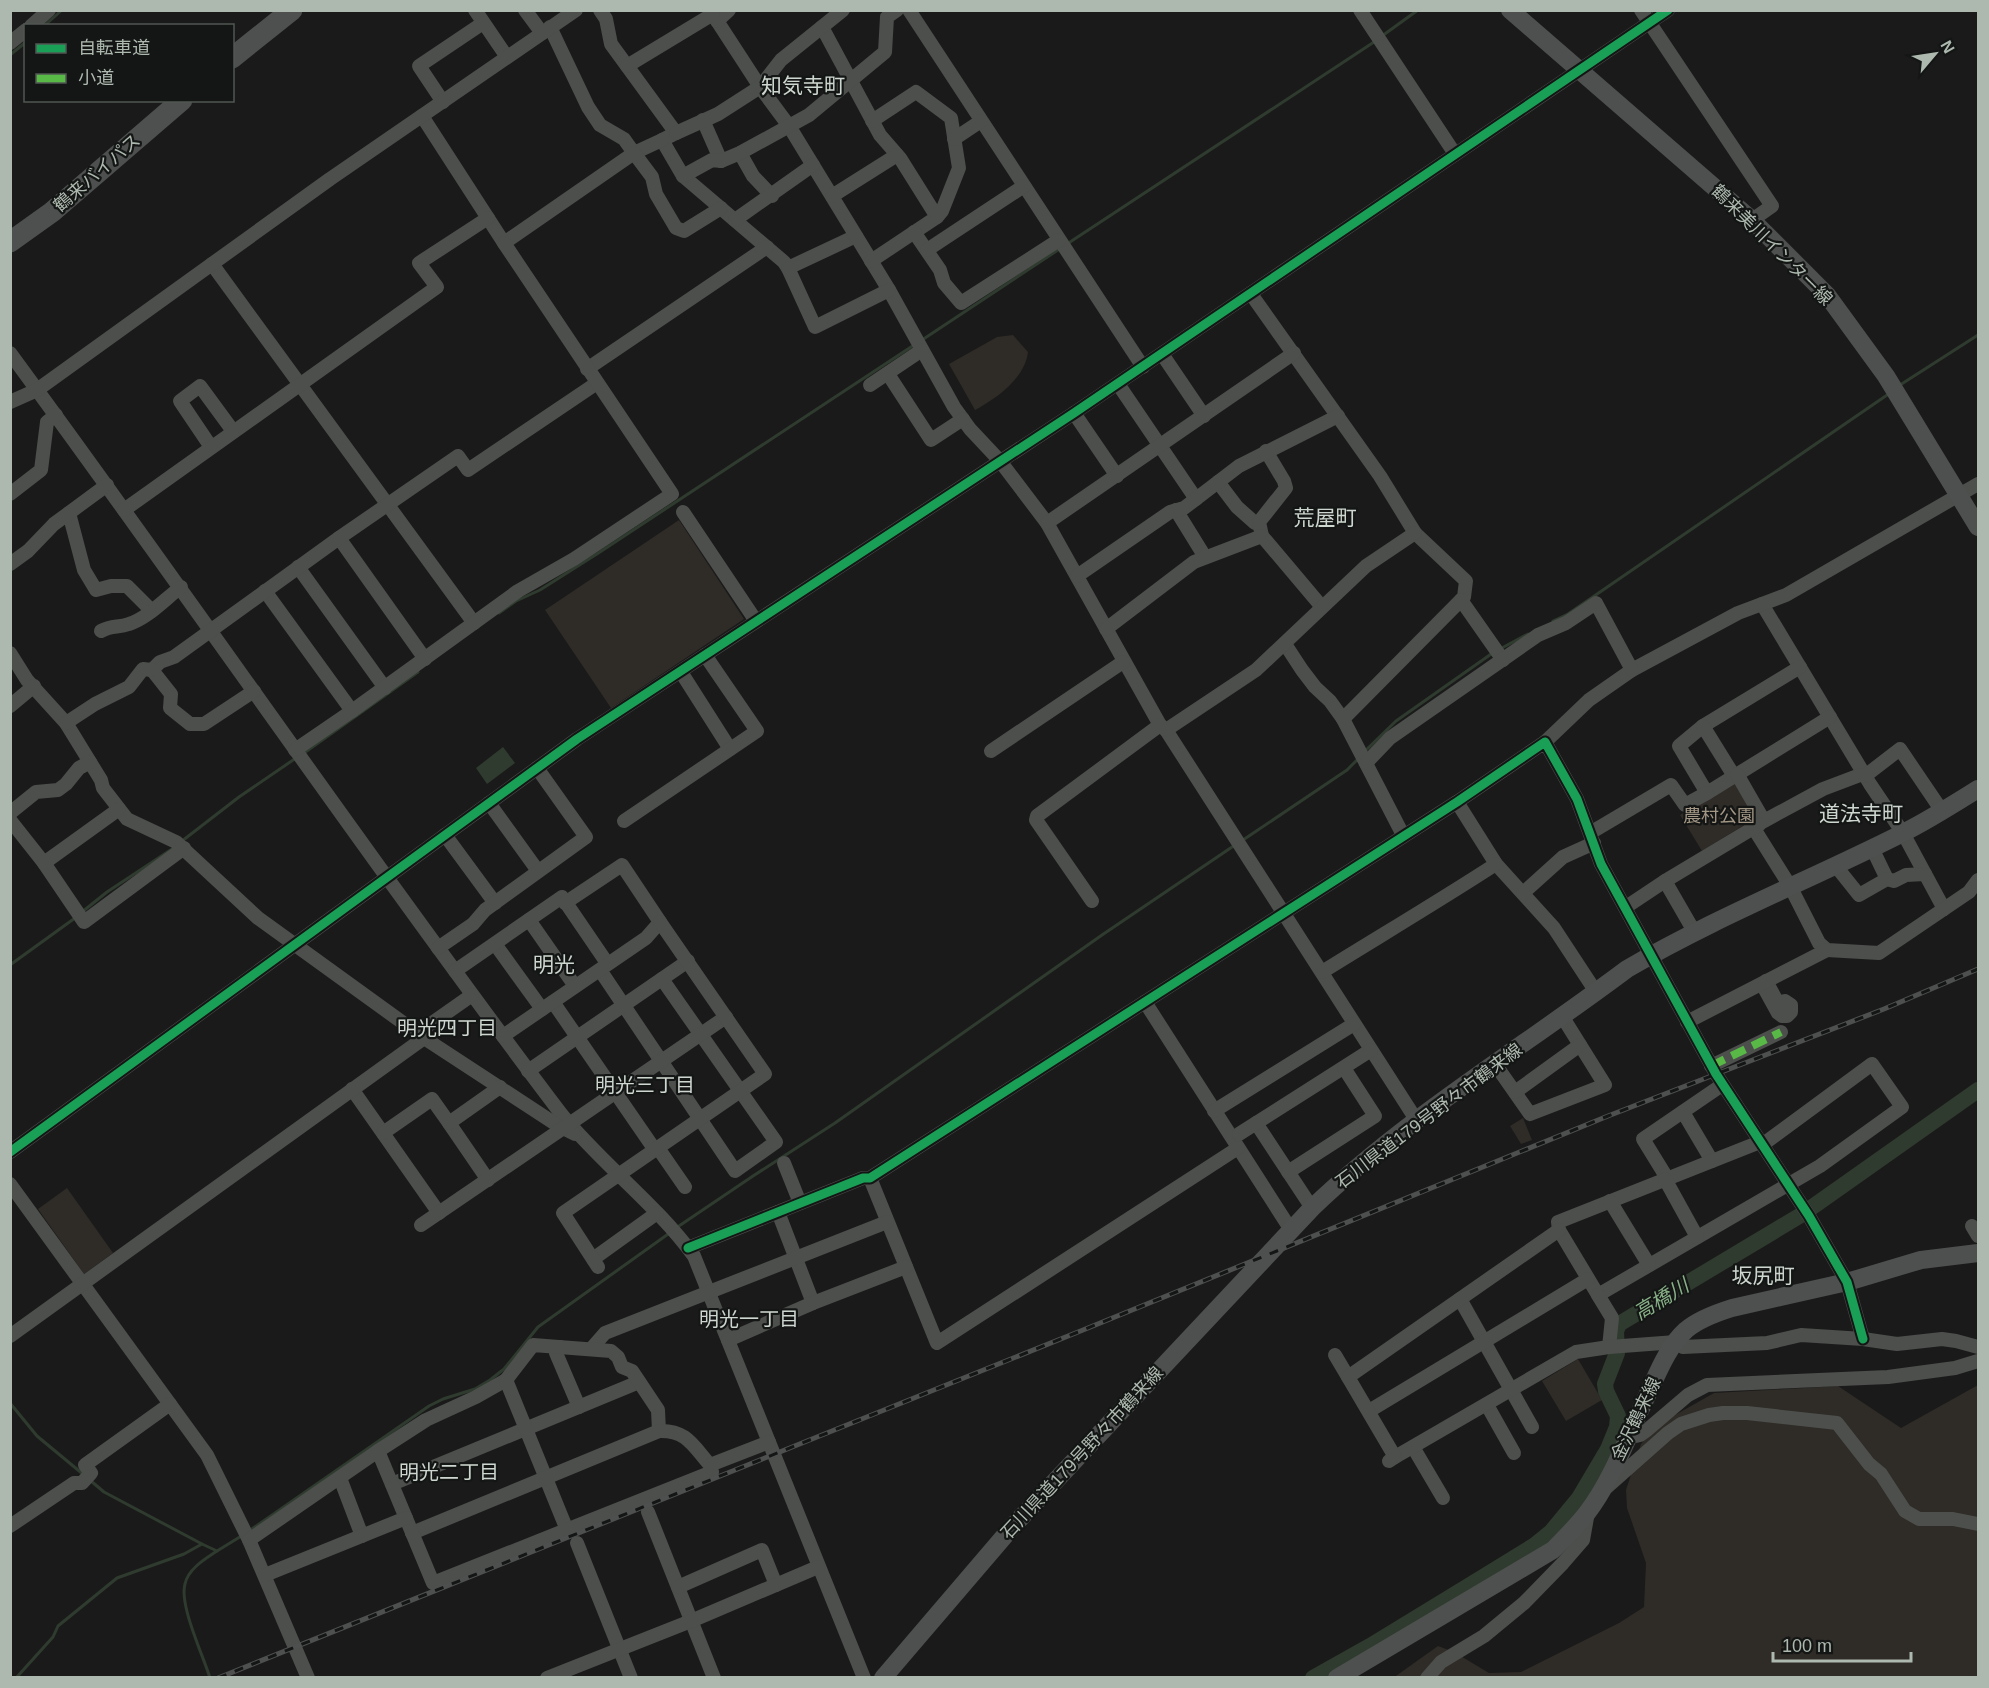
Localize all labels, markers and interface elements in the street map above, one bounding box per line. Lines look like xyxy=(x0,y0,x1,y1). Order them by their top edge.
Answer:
legend xyxy=(24,24,234,102)
north arrow xyxy=(1905,24,1965,84)
text: 自転車道 xyxy=(78,38,150,58)
text: N xyxy=(1937,38,1958,56)
text: 小道 xyxy=(78,68,114,88)
district label: 知気寺町 xyxy=(761,74,845,97)
street label: 鶴来バイパス xyxy=(50,130,144,216)
street label: 鶴来美川インター線 xyxy=(1708,181,1836,309)
district label: 荒屋町 xyxy=(1294,506,1357,529)
district label: 道法寺町 xyxy=(1819,802,1903,825)
park label: 農村公園 xyxy=(1683,806,1755,826)
district label: 明光 xyxy=(533,953,575,976)
district label: 明光四丁目 xyxy=(397,1017,497,1039)
street label: 石川県道179号野々市鶴来線 xyxy=(1332,1039,1526,1193)
district label: 明光三丁目 xyxy=(595,1074,695,1096)
district label: 坂尻町 xyxy=(1732,1264,1795,1287)
water label: 高橋川 xyxy=(1630,1273,1694,1324)
district label: 明光一丁目 xyxy=(699,1308,799,1330)
street label: 石川県道179号野々市鶴来線 xyxy=(997,1363,1167,1543)
street label: 金沢鶴来線 xyxy=(1607,1374,1665,1464)
district label: 明光二丁目 xyxy=(399,1461,499,1483)
scale bar xyxy=(1773,1625,1911,1663)
text: 100 m xyxy=(1782,1636,1832,1656)

